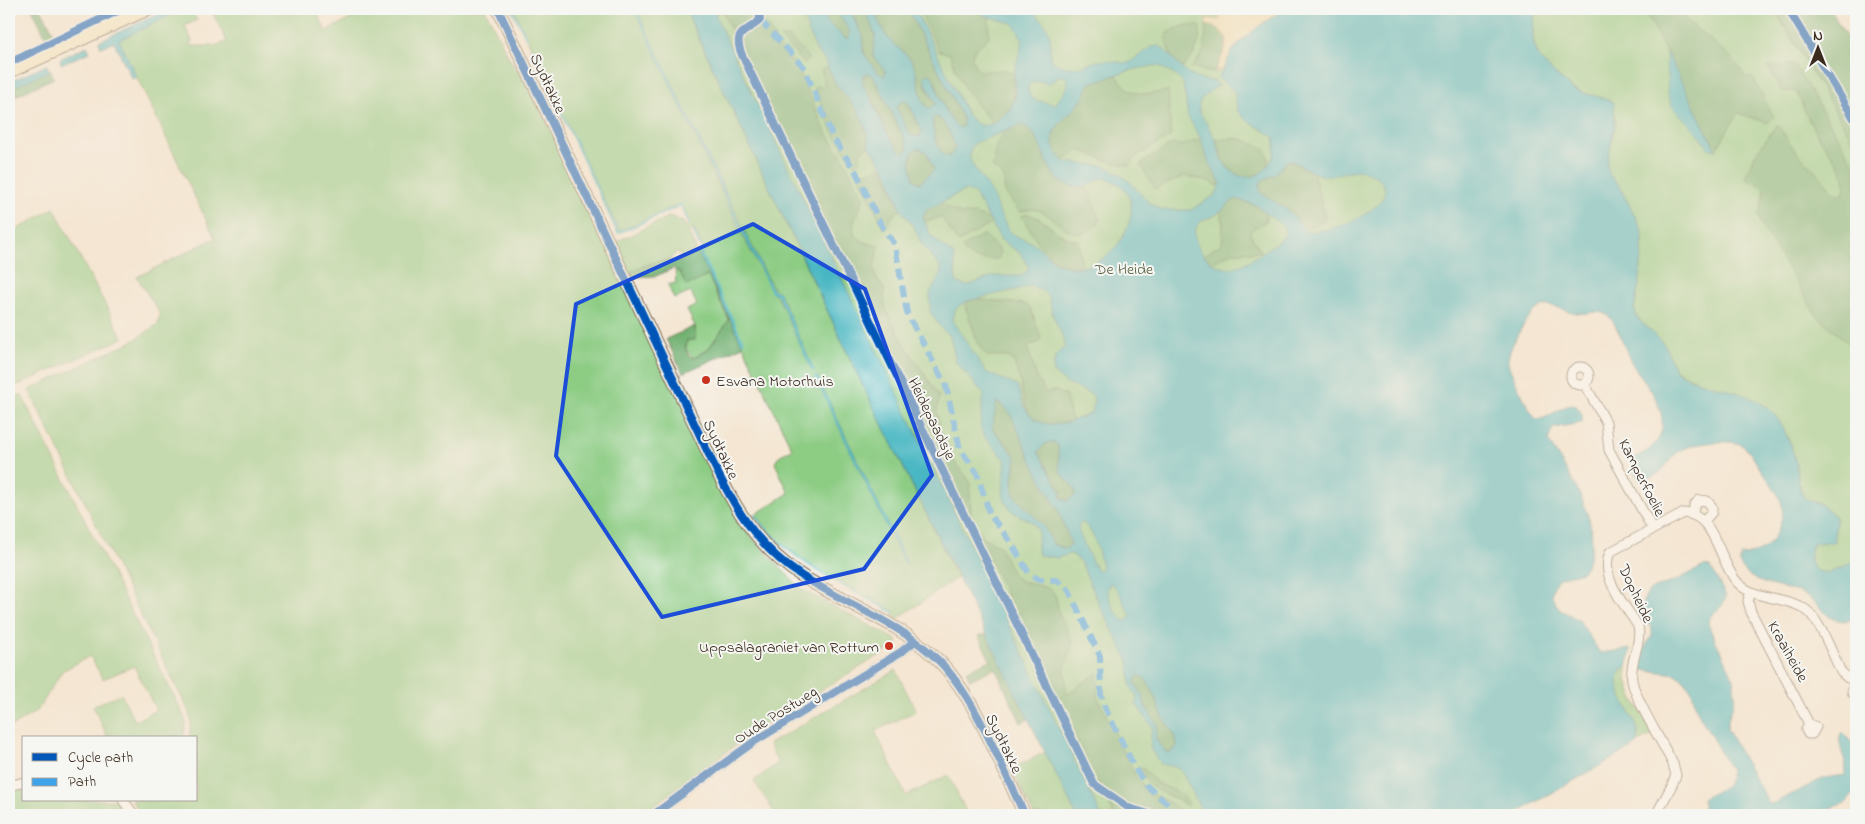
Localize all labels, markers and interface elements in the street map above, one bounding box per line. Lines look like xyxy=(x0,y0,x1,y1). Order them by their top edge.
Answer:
north arrow xyxy=(1792,22,1842,72)
text: N xyxy=(1813,26,1823,47)
street label: Sydtakke xyxy=(523,50,572,119)
park label: De Heide xyxy=(1094,258,1154,282)
place label: Esvana Motorhuis xyxy=(716,370,834,394)
marker: Esvana Motorhuis xyxy=(700,374,712,386)
street label: Heidepaadsje xyxy=(901,374,962,465)
street label: Sydtakke xyxy=(696,416,745,485)
street label: Kamperfoelie xyxy=(1611,435,1671,522)
street label: Dopheide xyxy=(1611,560,1660,628)
street label: Kraaiheide xyxy=(1761,617,1814,688)
place label: Uppsalagraniet van Rottum xyxy=(699,636,879,660)
marker: Uppsalagraniet van Rottum xyxy=(883,640,895,652)
street label: Oude Postweg xyxy=(730,680,823,751)
street label: Sydtakke xyxy=(978,710,1028,779)
legend xyxy=(22,736,198,802)
text: Cycle path xyxy=(68,747,133,770)
text: Path xyxy=(68,771,96,793)

